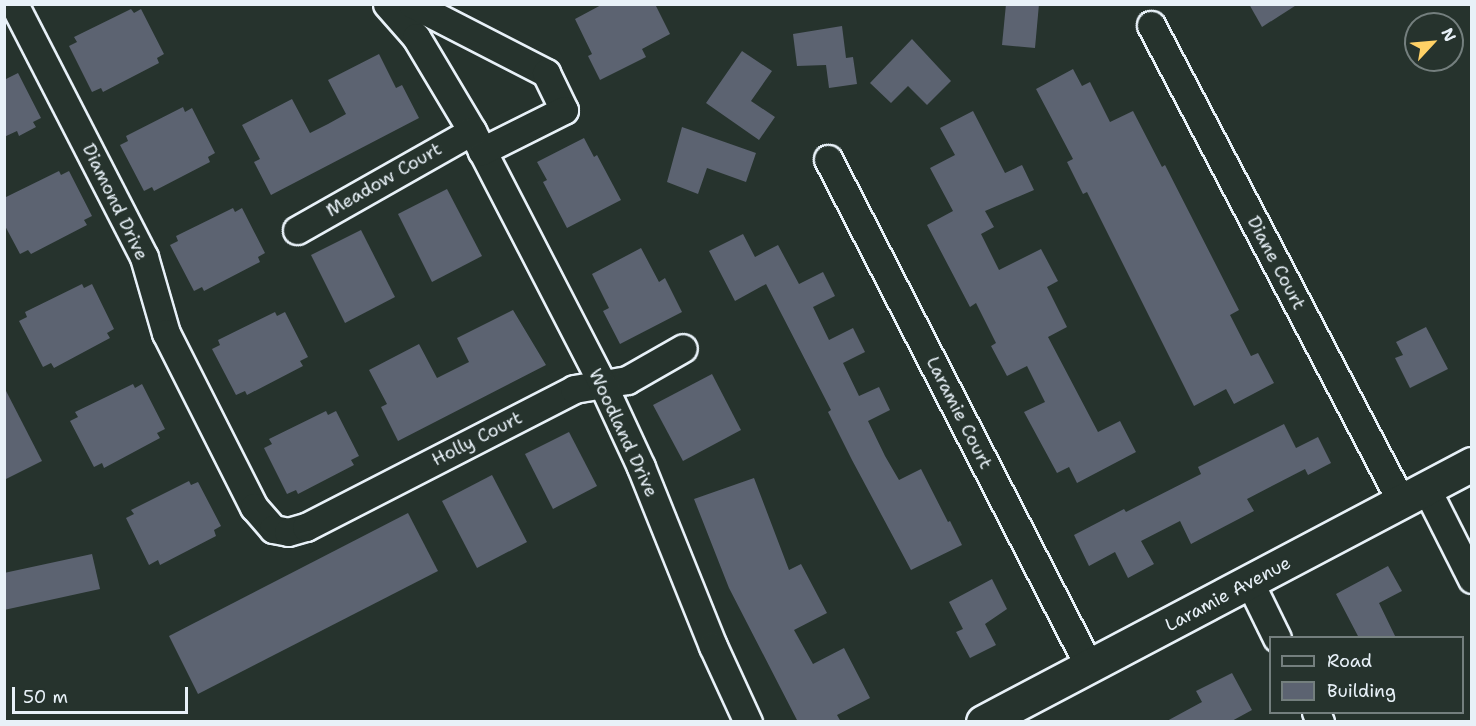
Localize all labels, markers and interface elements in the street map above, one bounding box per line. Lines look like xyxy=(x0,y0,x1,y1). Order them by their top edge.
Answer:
north arrow xyxy=(1404,12,1464,72)
text: N xyxy=(1437,24,1461,45)
street label: Meadow Court xyxy=(323,138,445,222)
street label: Diamond Drive xyxy=(77,140,153,264)
street label: Diane Court xyxy=(1242,213,1310,313)
street label: Laramie Court xyxy=(921,353,997,473)
street label: Woodland Drive xyxy=(584,365,662,501)
street label: Holly Court xyxy=(428,407,526,471)
street label: Laramie Avenue xyxy=(1162,552,1294,636)
legend xyxy=(1269,636,1464,714)
text: Road xyxy=(1327,649,1372,673)
scale bar xyxy=(15,675,190,713)
text: Building xyxy=(1327,679,1396,703)
text: 50 m xyxy=(23,685,68,709)

